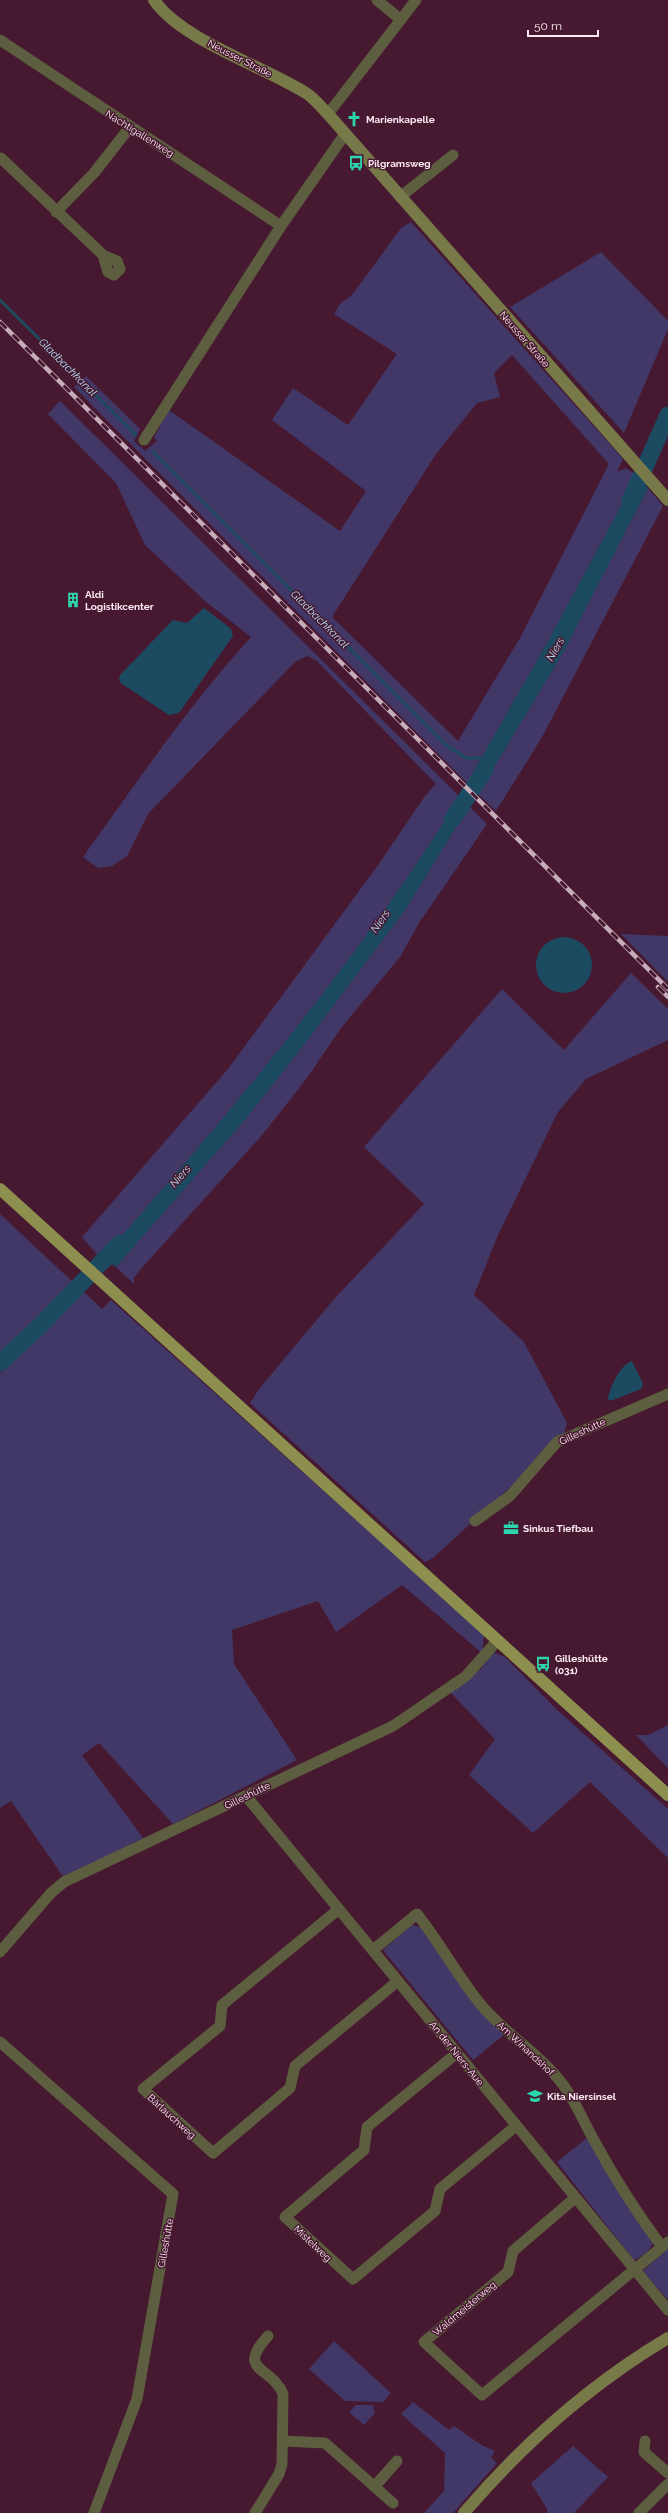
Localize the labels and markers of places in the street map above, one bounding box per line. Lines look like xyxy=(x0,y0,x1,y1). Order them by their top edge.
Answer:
church icon: Marienkapelle xyxy=(345,110,363,128)
place label: Marienkapelle xyxy=(366,114,435,125)
bus stop icon: Pilgramsweg xyxy=(347,154,365,172)
place label: Pilgramsweg xyxy=(368,158,431,169)
place label: Aldi Logistikcenter xyxy=(85,589,154,612)
building icon: Aldi Logistikcenter xyxy=(64,591,82,609)
office icon: Sinkus Tiefbau xyxy=(502,1519,520,1537)
place label: Sinkus Tiefbau xyxy=(523,1523,593,1534)
place label: Gilleshütte (031) xyxy=(555,1653,608,1676)
bus stop icon: Gilleshütte (031) xyxy=(534,1655,552,1673)
school or university icon: Kita Niersinsel xyxy=(526,2087,544,2105)
place label: Kita Niersinsel xyxy=(547,2091,617,2102)

